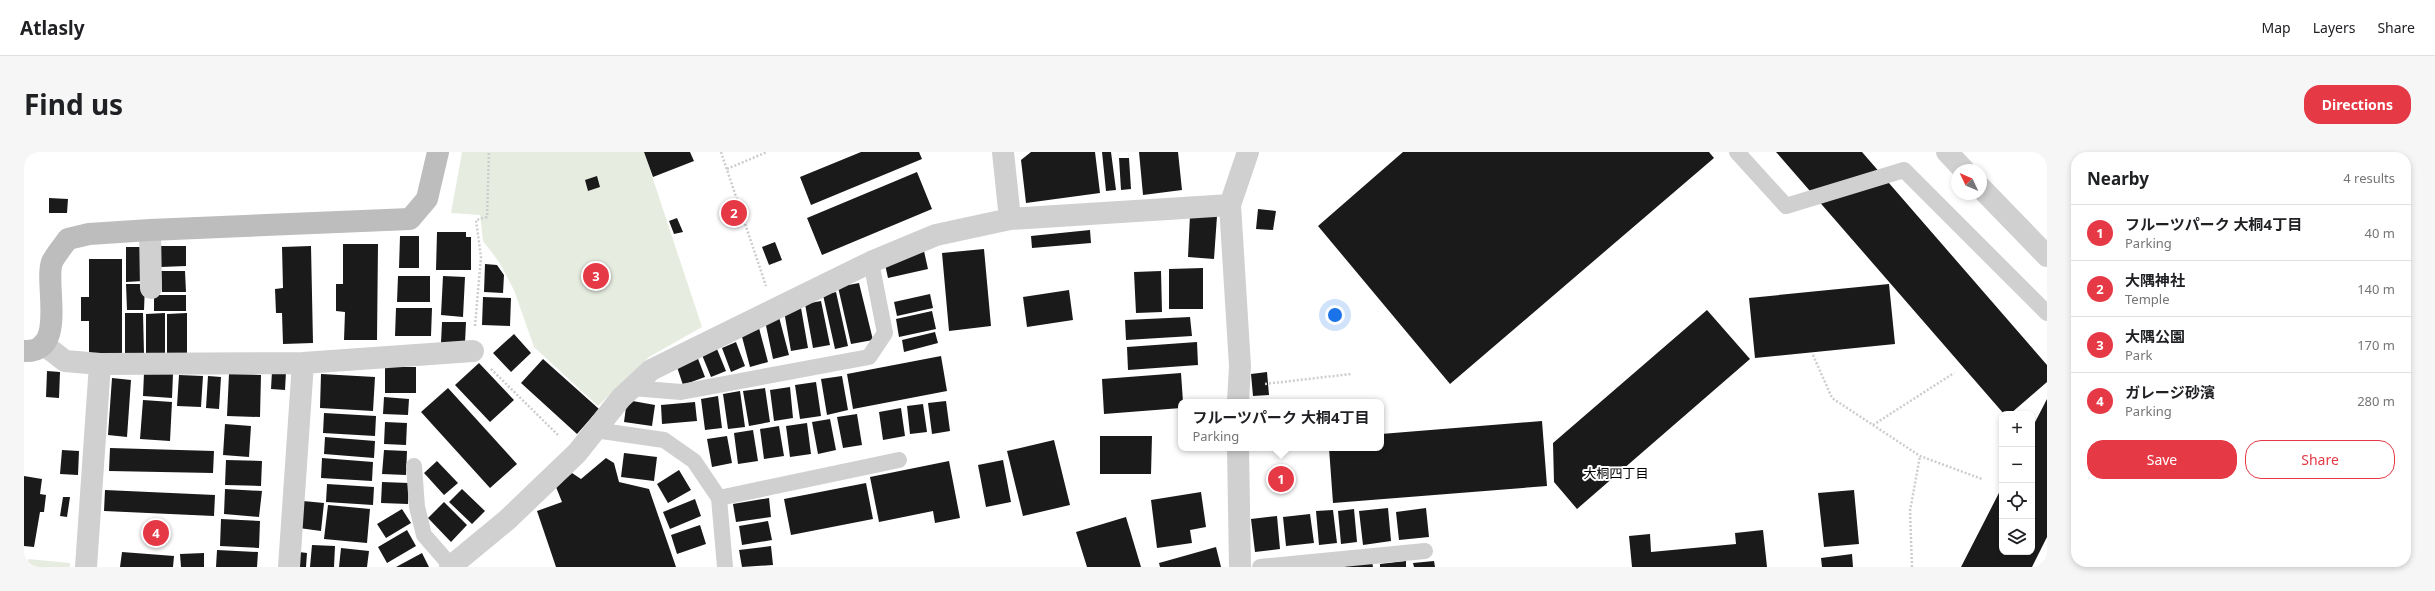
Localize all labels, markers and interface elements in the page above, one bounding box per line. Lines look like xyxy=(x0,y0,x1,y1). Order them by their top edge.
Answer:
text: Atlasly xyxy=(20,15,85,41)
text: Map xyxy=(2262,18,2291,37)
text: Layers xyxy=(2313,18,2355,37)
text: Share xyxy=(2377,18,2415,37)
text: Find us xyxy=(24,85,123,123)
button: Directions xyxy=(2304,85,2411,124)
north arrow xyxy=(1951,164,1987,200)
text: Nearby xyxy=(2087,167,2149,190)
text: 4 results xyxy=(2343,169,2395,187)
pin: 2 xyxy=(721,198,747,228)
text: フルーツパーク 大桐4丁目 xyxy=(2125,214,2302,234)
text: 1 xyxy=(2096,224,2104,242)
text: 40 m xyxy=(2365,224,2395,242)
text: Parking xyxy=(2125,234,2172,252)
pin: 3 xyxy=(583,261,609,291)
text: 大隅神社 xyxy=(2125,270,2185,290)
text: 2 xyxy=(2096,280,2104,298)
text: 140 m xyxy=(2357,280,2395,298)
text: Temple xyxy=(2125,290,2170,308)
your location xyxy=(1325,305,1345,325)
text: 大隅公園 xyxy=(2125,326,2185,346)
text: 3 xyxy=(2096,336,2104,354)
text: 170 m xyxy=(2357,336,2395,354)
text: Park xyxy=(2125,346,2152,364)
text: ガレージ砂濱 xyxy=(2125,382,2215,402)
text: 4 xyxy=(2096,392,2104,410)
text: 280 m xyxy=(2357,392,2395,410)
popup xyxy=(1178,399,1384,451)
text: Parking xyxy=(2125,402,2172,420)
text: フルーツパーク 大桐4丁目 xyxy=(1192,407,1370,427)
map controls xyxy=(1999,411,2035,555)
button: + xyxy=(1999,411,2035,447)
text: Parking xyxy=(1192,427,1239,445)
button: Save xyxy=(2087,440,2237,479)
button: Share xyxy=(2245,440,2395,479)
button: − xyxy=(1999,447,2035,483)
pin: 1 xyxy=(1268,464,1294,494)
district label: 大桐四丁目 xyxy=(1583,464,1649,482)
button: locate xyxy=(1999,483,2035,519)
pin: 4 xyxy=(143,518,169,548)
button: layers xyxy=(1999,519,2035,555)

